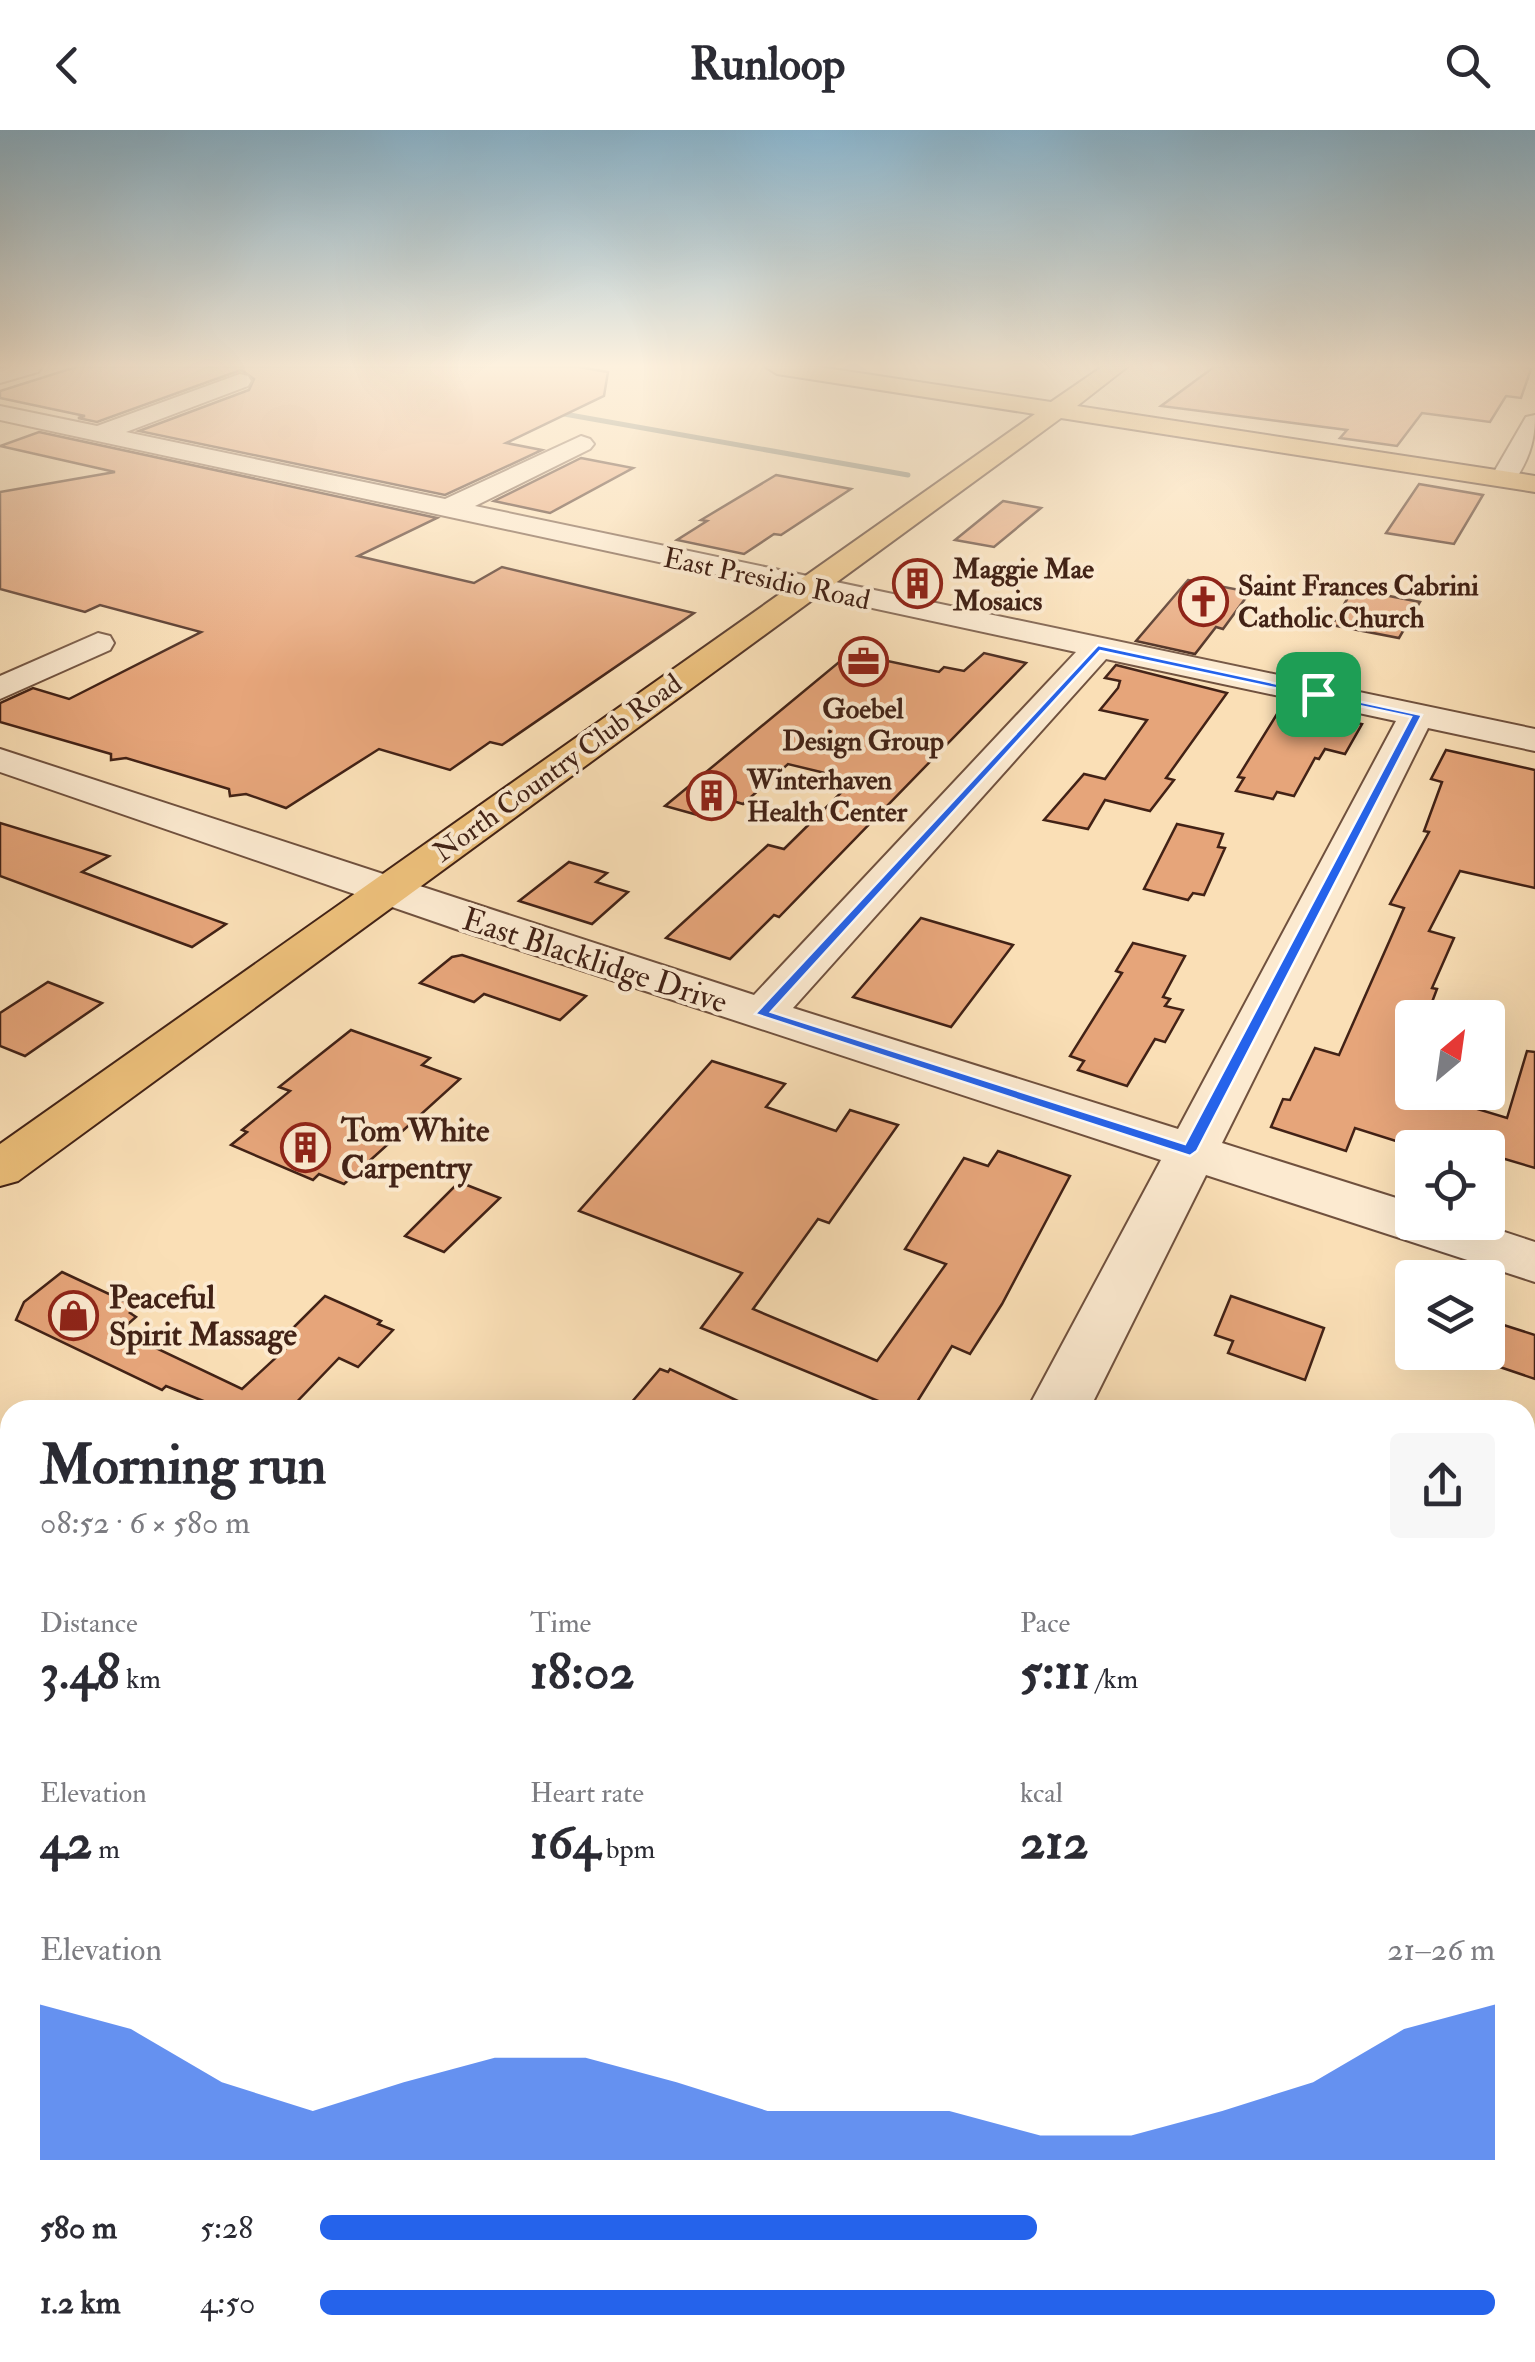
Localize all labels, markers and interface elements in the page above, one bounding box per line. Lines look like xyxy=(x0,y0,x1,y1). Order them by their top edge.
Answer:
text: Runloop xyxy=(690,37,845,93)
icon: back xyxy=(40,38,95,93)
icon: search xyxy=(1440,38,1495,93)
street label: East Presidio Road xyxy=(660,540,873,618)
place label: Maggie Mae Mosaics xyxy=(952,552,1094,619)
building icon: Maggie Mae Mosaics xyxy=(892,558,944,610)
place label: Saint Frances Cabrini Catholic Church xyxy=(1238,569,1479,636)
church icon: Saint Frances Cabrini Catholic Church xyxy=(1177,575,1229,627)
office icon: Goebel Design Group xyxy=(837,635,889,687)
pin xyxy=(1276,652,1361,737)
street label: North Country Club Road xyxy=(427,666,689,870)
icon: arrive xyxy=(1291,667,1346,722)
place label: Goebel Design Group xyxy=(782,692,944,759)
place label: Winterhaven Health Center xyxy=(746,763,908,830)
building icon: Winterhaven Health Center xyxy=(686,769,738,821)
street label: East Blacklidge Drive xyxy=(457,899,732,1023)
north arrow xyxy=(1395,1000,1505,1110)
map controls xyxy=(1395,1000,1505,1370)
place label: Tom White Carpentry xyxy=(340,1111,490,1188)
building icon: Tom White Carpentry xyxy=(280,1122,332,1174)
button: locate xyxy=(1395,1130,1505,1240)
button: layers xyxy=(1395,1260,1505,1370)
place label: Peaceful Spirit Massage xyxy=(109,1278,297,1355)
shop icon: Peaceful Spirit Massage xyxy=(48,1289,100,1341)
text: Morning run xyxy=(40,1431,326,1500)
button: share xyxy=(1390,1433,1495,1538)
text: 08:52 · 6 × 580 m xyxy=(40,1503,250,1543)
text: Distance xyxy=(40,1606,138,1641)
text: Time xyxy=(530,1606,591,1641)
text: Pace xyxy=(1020,1606,1070,1641)
text: 3.48 xyxy=(40,1641,120,1704)
text: 18:02 xyxy=(530,1641,635,1704)
text: 5:11 xyxy=(1020,1641,1090,1704)
text: km xyxy=(120,1662,161,1697)
text: /km xyxy=(1090,1662,1138,1697)
text: Elevation xyxy=(40,1776,147,1811)
text: Heart rate xyxy=(530,1776,644,1811)
text: kcal xyxy=(1020,1776,1063,1811)
text: 42 xyxy=(40,1811,92,1874)
text: 164 xyxy=(530,1811,600,1874)
text: 212 xyxy=(1020,1811,1089,1874)
text: m xyxy=(92,1832,120,1867)
text: bpm xyxy=(600,1832,655,1867)
text: Elevation xyxy=(40,1930,162,1970)
text: 21–26 m xyxy=(1387,1930,1495,1970)
text: 580 m xyxy=(40,2208,117,2248)
text: 5:28 xyxy=(200,2208,253,2248)
text: 1.2 km xyxy=(40,2283,121,2323)
text: 4:50 xyxy=(200,2283,255,2323)

